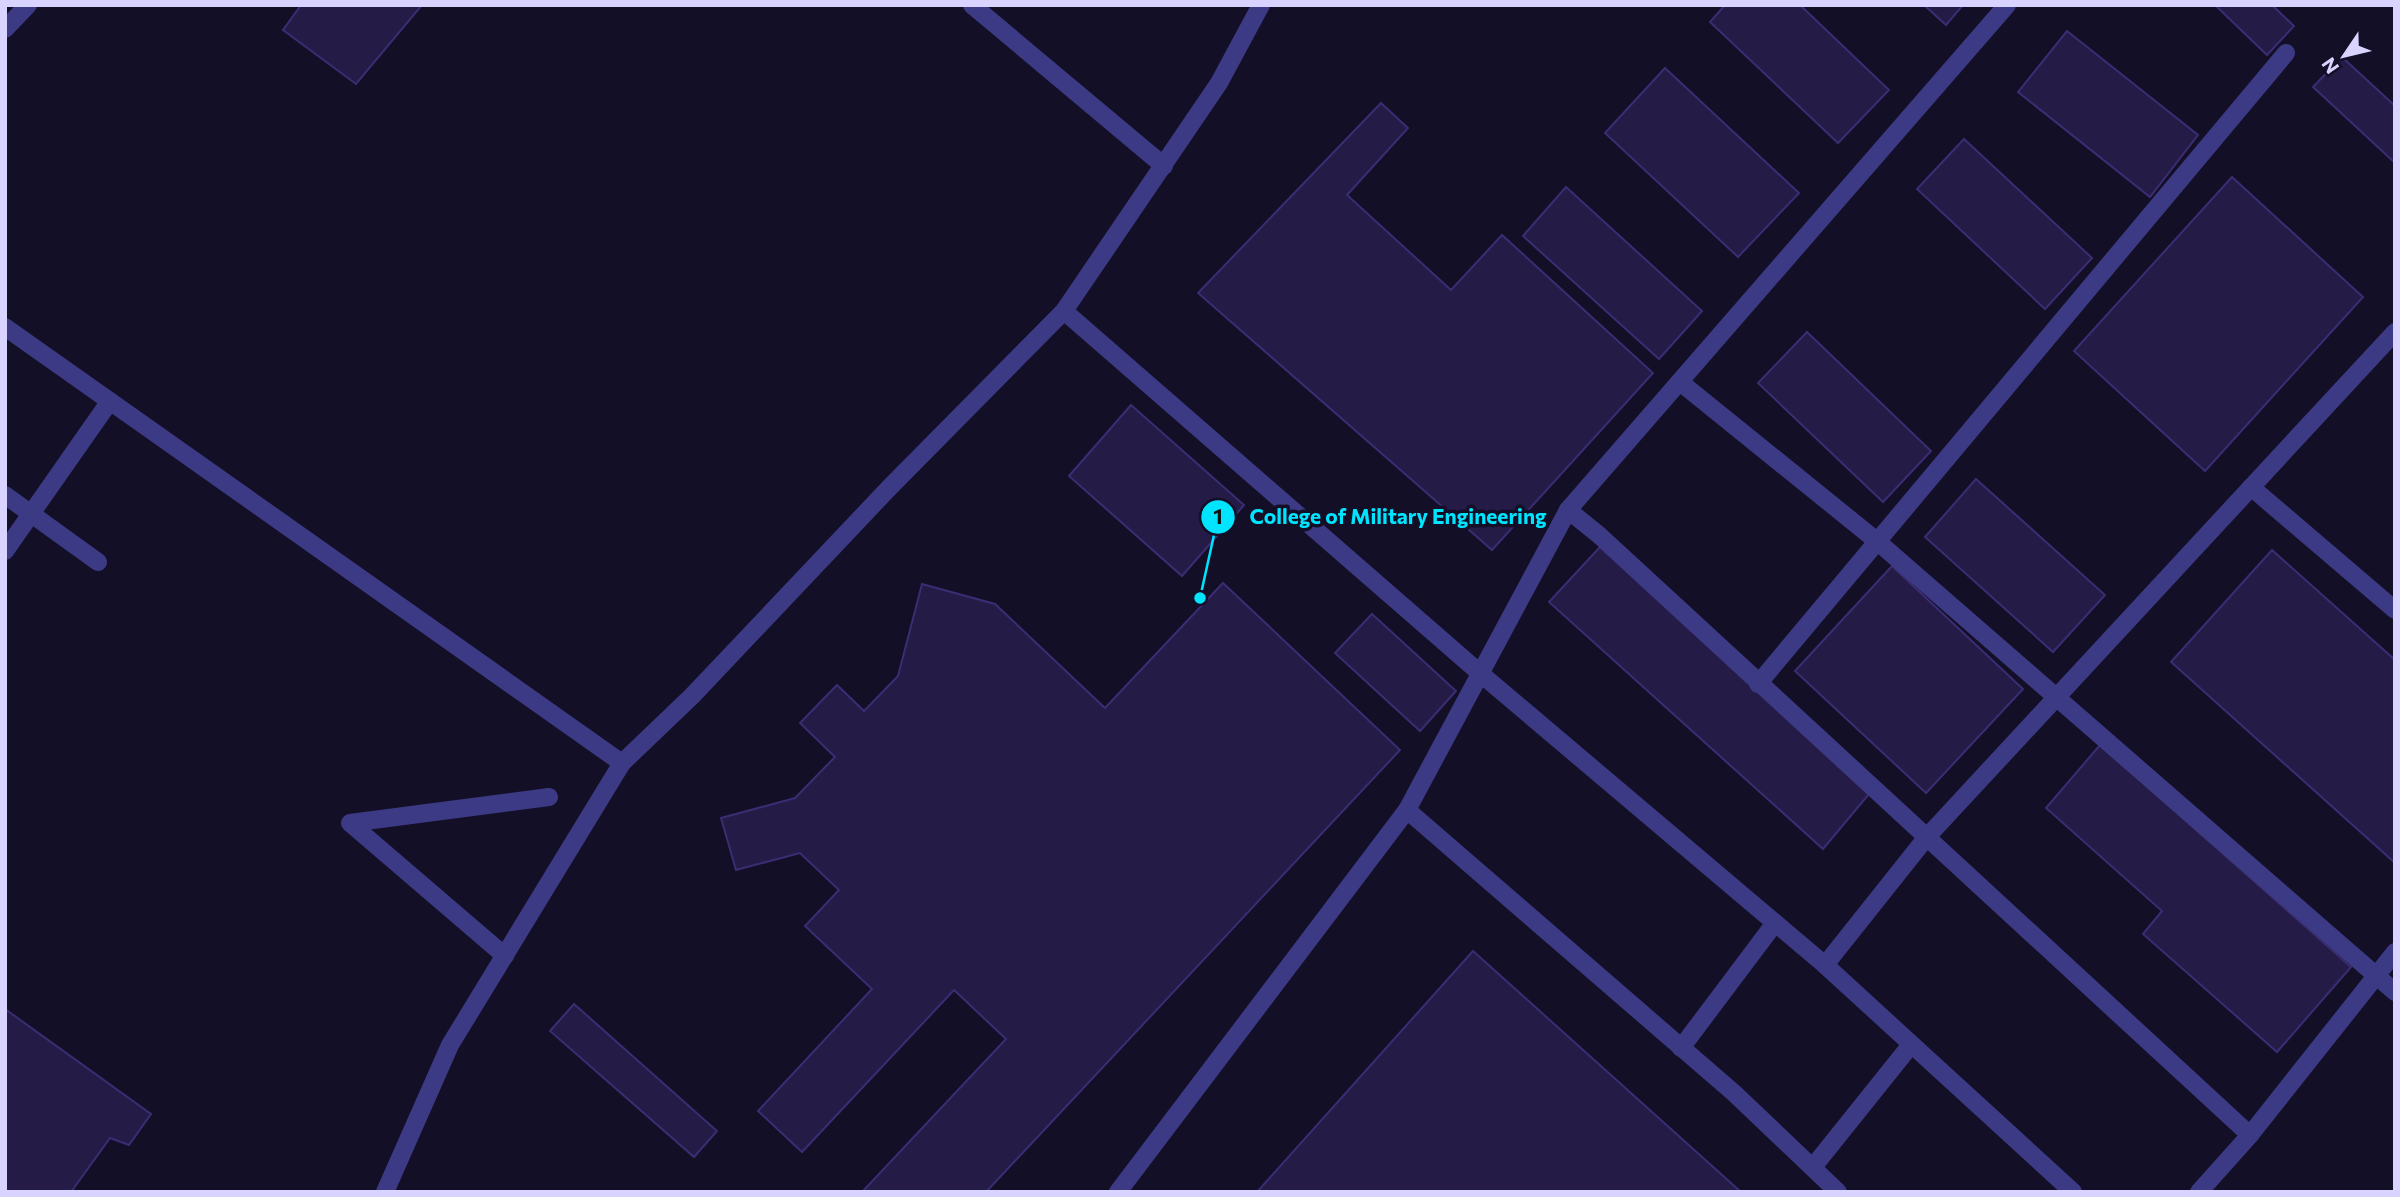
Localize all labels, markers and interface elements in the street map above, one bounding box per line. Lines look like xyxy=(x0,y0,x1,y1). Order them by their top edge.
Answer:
north arrow xyxy=(2309,21,2379,91)
text: N xyxy=(2316,54,2343,78)
callout: College of Military Engineering xyxy=(1200,496,1560,538)
text: 1 xyxy=(1213,503,1223,528)
text: College of Military Engineering xyxy=(1249,503,1547,528)

